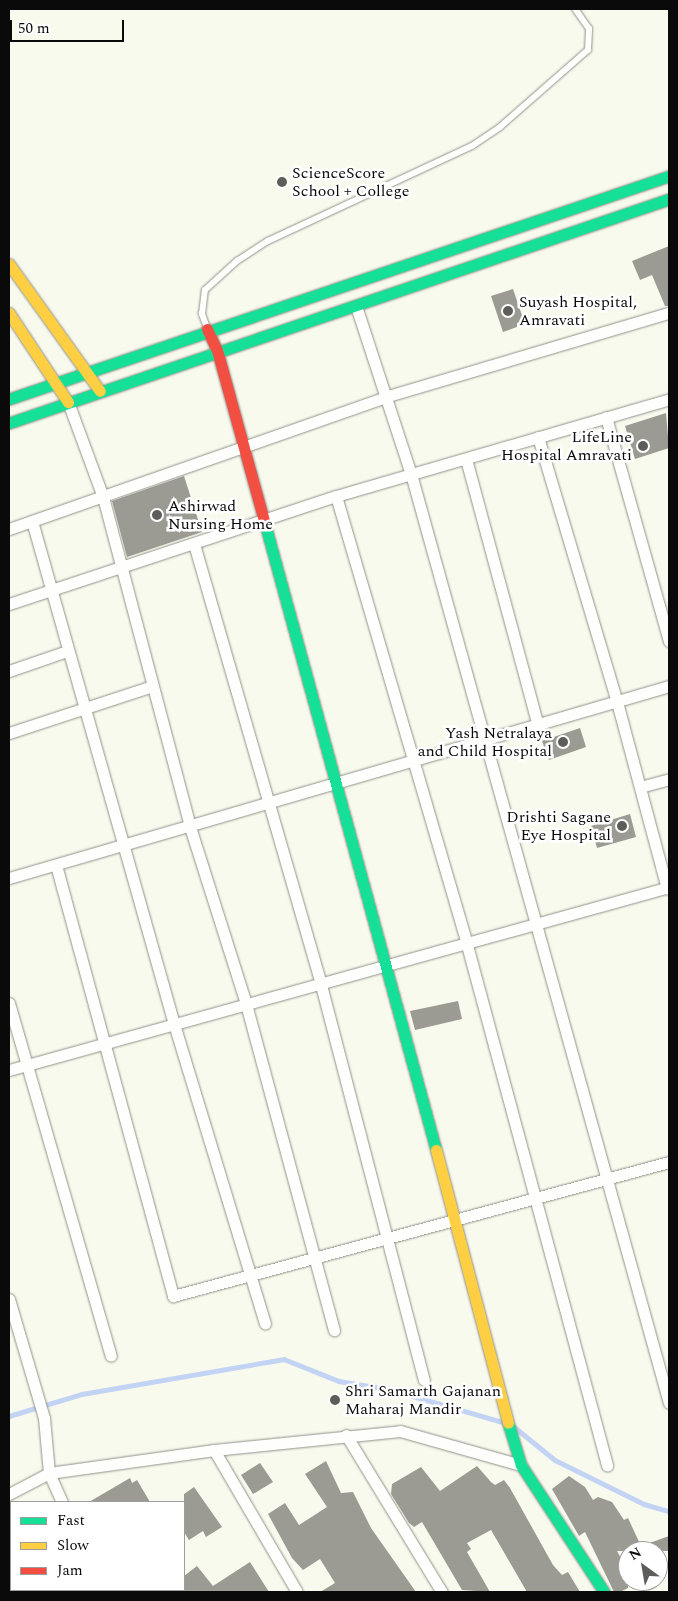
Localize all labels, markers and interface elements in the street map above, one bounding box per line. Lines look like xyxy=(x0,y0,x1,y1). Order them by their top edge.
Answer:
scale bar xyxy=(12,10,126,42)
text: 50 m xyxy=(18,17,50,40)
place label: ScienceScore School + College xyxy=(292,163,410,201)
marker: ScienceScore School + College xyxy=(276,176,288,188)
place label: Suyash Hospital, Amravati xyxy=(519,292,637,330)
marker: Suyash Hospital, Amravati xyxy=(501,304,515,318)
place label: LifeLine Hospital Amravati xyxy=(501,427,632,465)
marker: LifeLine Hospital Amravati xyxy=(636,439,650,453)
place label: Ashirwad Nursing Home xyxy=(168,496,273,534)
marker: Ashirwad Nursing Home xyxy=(150,508,164,522)
place label: Yash Netralaya and Child Hospital xyxy=(418,723,552,761)
marker: Yash Netralaya and Child Hospital xyxy=(556,735,570,749)
place label: Drishti Sagane Eye Hospital xyxy=(506,807,611,845)
marker: Drishti Sagane Eye Hospital xyxy=(615,819,629,833)
place label: Shri Samarth Gajanan Maharaj Mandir xyxy=(345,1381,501,1419)
marker: Shri Samarth Gajanan Maharaj Mandir xyxy=(329,1394,341,1406)
legend xyxy=(10,1501,185,1591)
text: Fast xyxy=(57,1509,85,1532)
text: Slow xyxy=(57,1534,89,1557)
north arrow xyxy=(618,1541,668,1591)
text: N xyxy=(625,1542,646,1566)
text: Jam xyxy=(57,1559,83,1582)

